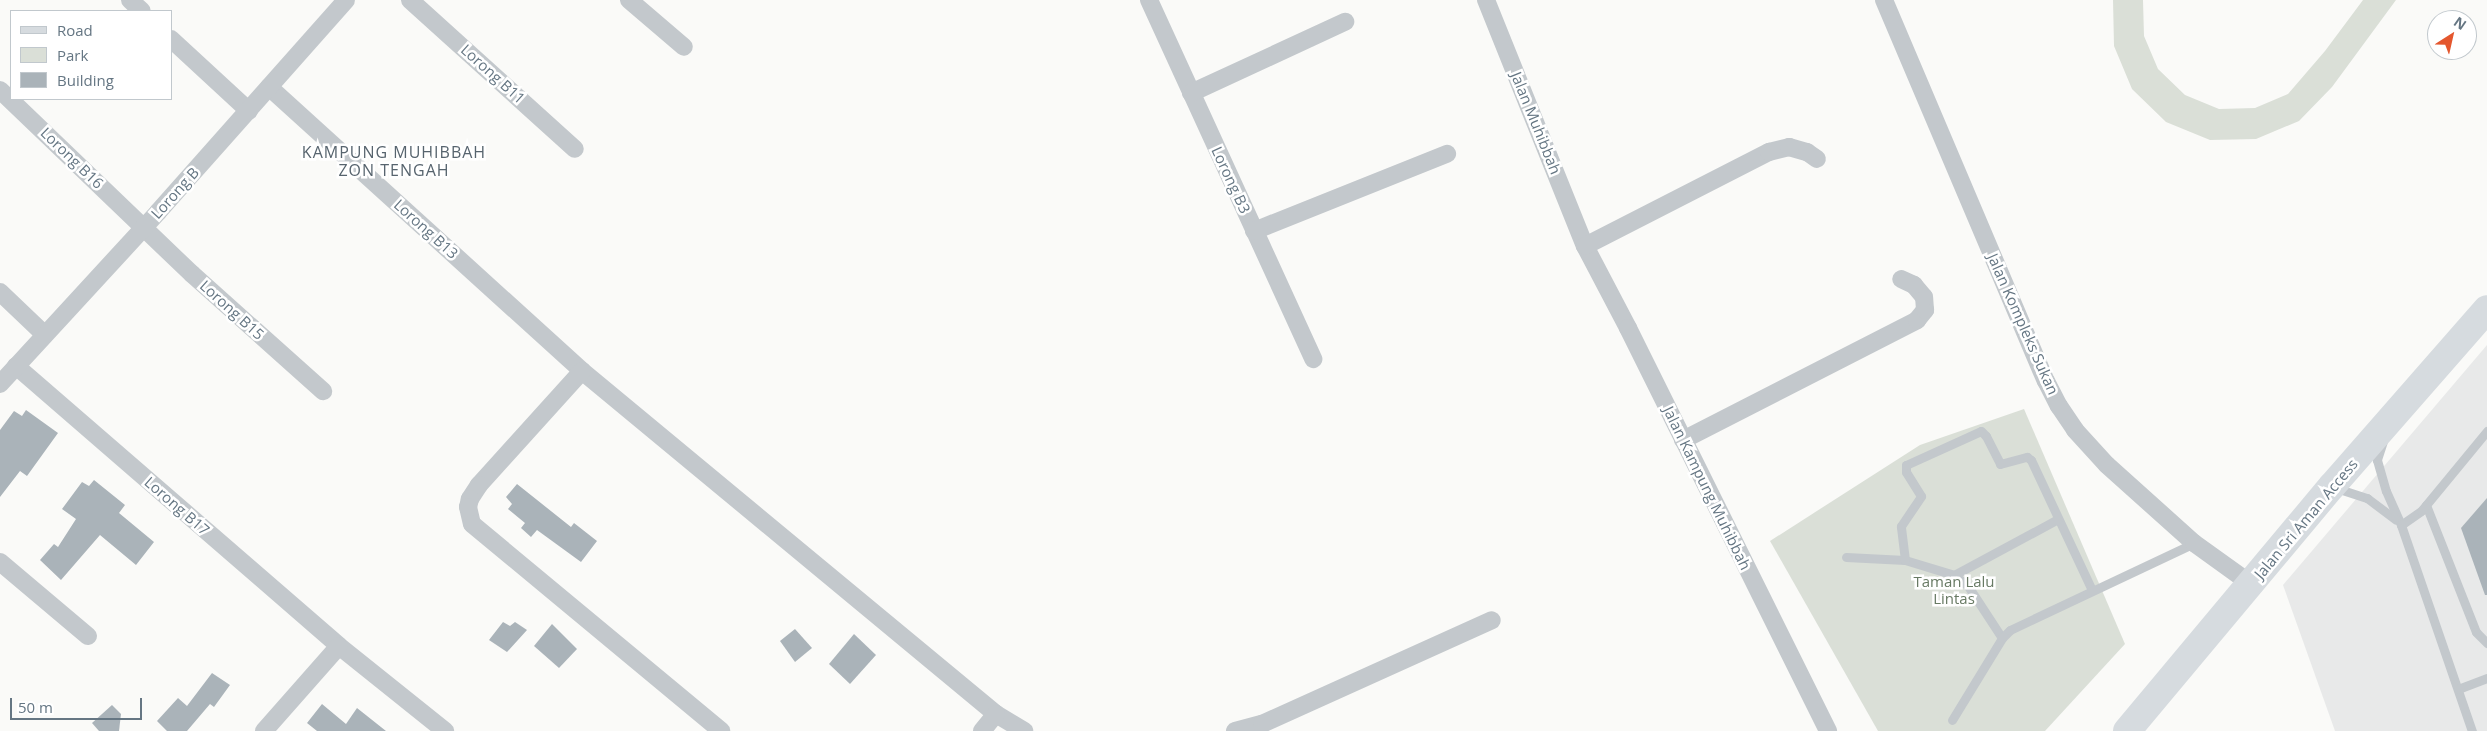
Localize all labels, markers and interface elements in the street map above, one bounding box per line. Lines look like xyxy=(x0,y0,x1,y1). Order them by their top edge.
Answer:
legend xyxy=(10,10,172,100)
north arrow xyxy=(2427,10,2477,60)
text: N xyxy=(2450,12,2470,34)
text: Road xyxy=(57,20,93,40)
street label: Lorong B11 xyxy=(457,41,529,107)
text: Park xyxy=(57,45,88,65)
street label: Jalan Muhibbah xyxy=(1507,69,1565,177)
text: Building xyxy=(57,70,114,90)
street label: Lorong B16 xyxy=(37,124,107,192)
district label: KAMPUNG MUHIBBAH ZON TENGAH xyxy=(300,142,488,180)
street label: Lorong B3 xyxy=(1208,144,1254,216)
street label: Lorong B xyxy=(147,164,203,222)
street label: Lorong B13 xyxy=(390,196,462,262)
street label: Jalan Kompleks Sukan xyxy=(1984,251,2062,397)
street label: Lorong B15 xyxy=(196,277,268,343)
street label: Jalan Kampung Muhibbah xyxy=(1659,403,1755,573)
street label: Jalan Sri Aman Access xyxy=(2251,455,2361,583)
street label: Lorong B17 xyxy=(141,473,213,539)
park label: Taman Lalu Lintas xyxy=(1913,572,1995,607)
scale bar xyxy=(12,688,145,720)
text: 50 m xyxy=(18,697,53,717)

